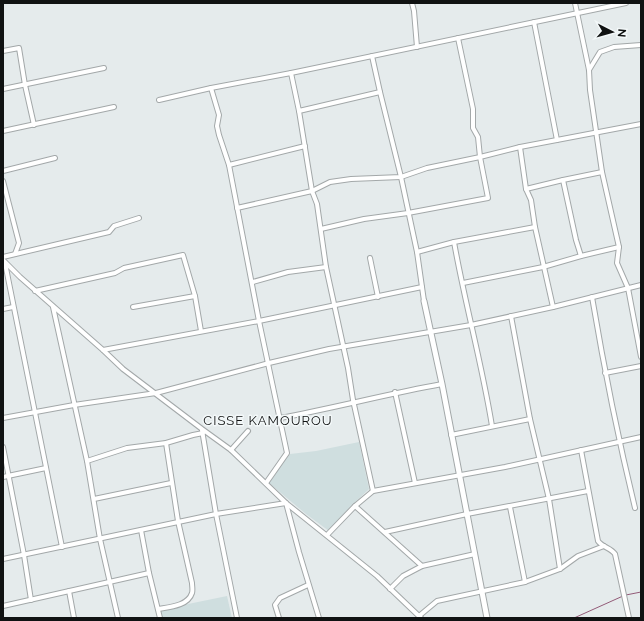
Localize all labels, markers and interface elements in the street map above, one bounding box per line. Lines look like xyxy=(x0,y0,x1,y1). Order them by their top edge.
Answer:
north arrow xyxy=(592,12,632,52)
text: N xyxy=(615,28,628,38)
district label: CISSE KAMOUROU xyxy=(203,413,333,428)

